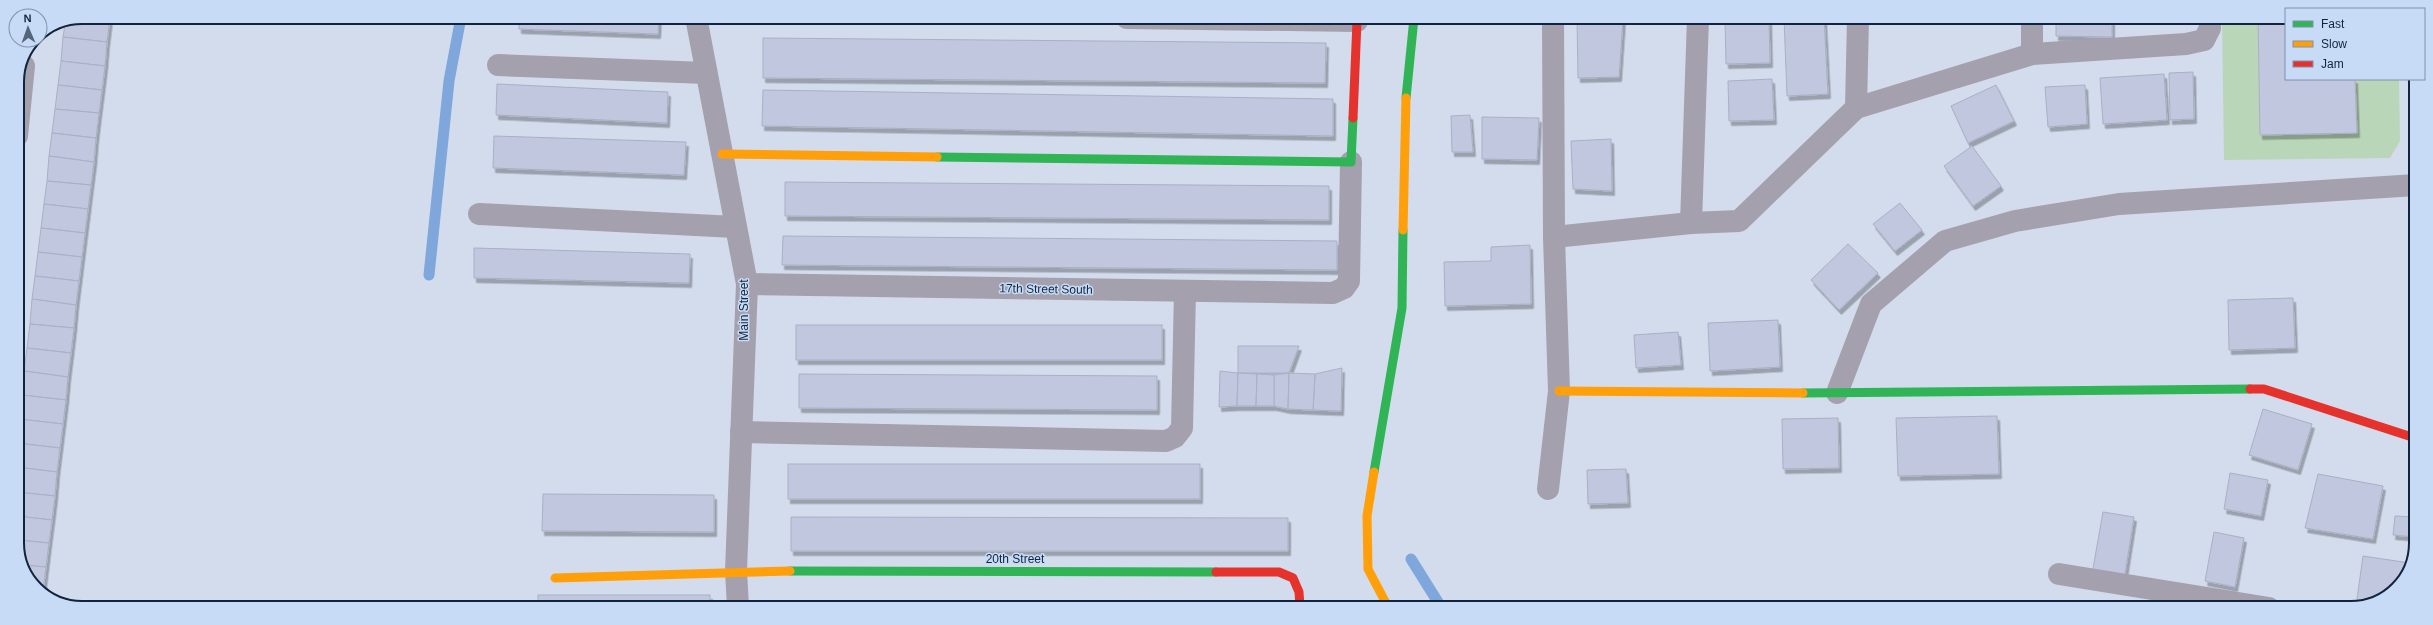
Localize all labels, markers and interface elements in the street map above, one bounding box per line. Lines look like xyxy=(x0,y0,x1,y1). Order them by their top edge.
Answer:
north arrow xyxy=(8,8,48,48)
legend xyxy=(2285,8,2425,80)
text: N xyxy=(23,12,32,24)
text: Fast xyxy=(2321,17,2345,31)
text: Slow xyxy=(2321,37,2347,51)
text: Jam xyxy=(2321,57,2344,71)
street label: Main Street xyxy=(737,279,751,341)
street label: 17th Street South xyxy=(999,281,1093,297)
street label: 20th Street xyxy=(986,552,1045,566)

